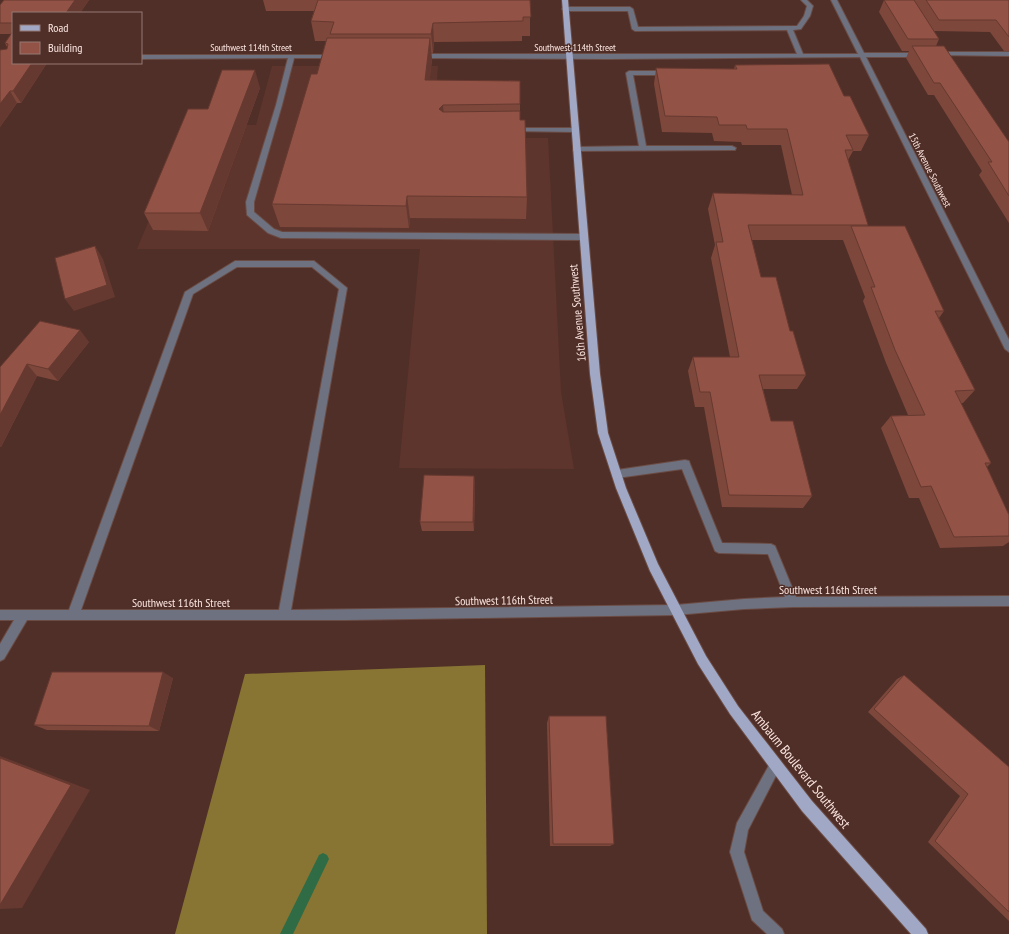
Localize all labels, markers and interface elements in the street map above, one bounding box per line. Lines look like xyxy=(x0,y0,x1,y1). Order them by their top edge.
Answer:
legend xyxy=(12,12,142,64)
text: Road xyxy=(48,20,68,35)
text: Building xyxy=(48,40,83,55)
street label: Southwest 114th Street xyxy=(210,41,292,54)
street label: Southwest 114th Street xyxy=(534,41,616,54)
street label: 15th Avenue Southwest xyxy=(906,131,954,210)
street label: 16th Avenue Southwest xyxy=(565,263,589,362)
street label: Southwest 116th Street xyxy=(779,582,878,597)
street label: Southwest 116th Street xyxy=(455,592,554,608)
street label: Southwest 116th Street xyxy=(132,595,231,610)
street label: Ambaum Boulevard Southwest xyxy=(748,706,855,832)

